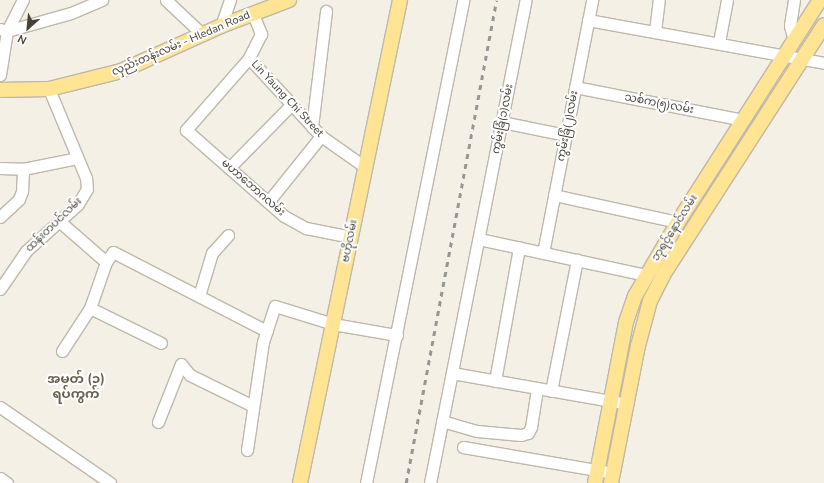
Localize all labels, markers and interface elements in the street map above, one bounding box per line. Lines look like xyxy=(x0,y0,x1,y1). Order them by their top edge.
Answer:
north arrow xyxy=(8,8,48,48)
street label: လှည်းတန်းလမ်း - Hledan Road xyxy=(110,9,252,79)
text: N xyxy=(15,31,29,48)
street label: Lin Yaung Chi Street xyxy=(248,58,326,140)
street label: ကွမ်းခြံ(၁)လမ်း xyxy=(490,83,516,155)
street label: ကွမ်းခြံ(၂)လမ်း xyxy=(555,90,581,162)
street label: သစ်က(၅)လမ်း xyxy=(623,91,695,117)
street label: မဟာဘောဂလမ်း xyxy=(219,157,287,219)
street label: ဘုရင့်နောင်လမ်း xyxy=(649,192,701,264)
street label: ထန်းတပင်လမ်း xyxy=(23,195,85,255)
street label: ဗဟိုလမ်း xyxy=(339,218,361,264)
district label: အမှတ် (၃) ရပ်ကွက် xyxy=(47,372,105,403)

